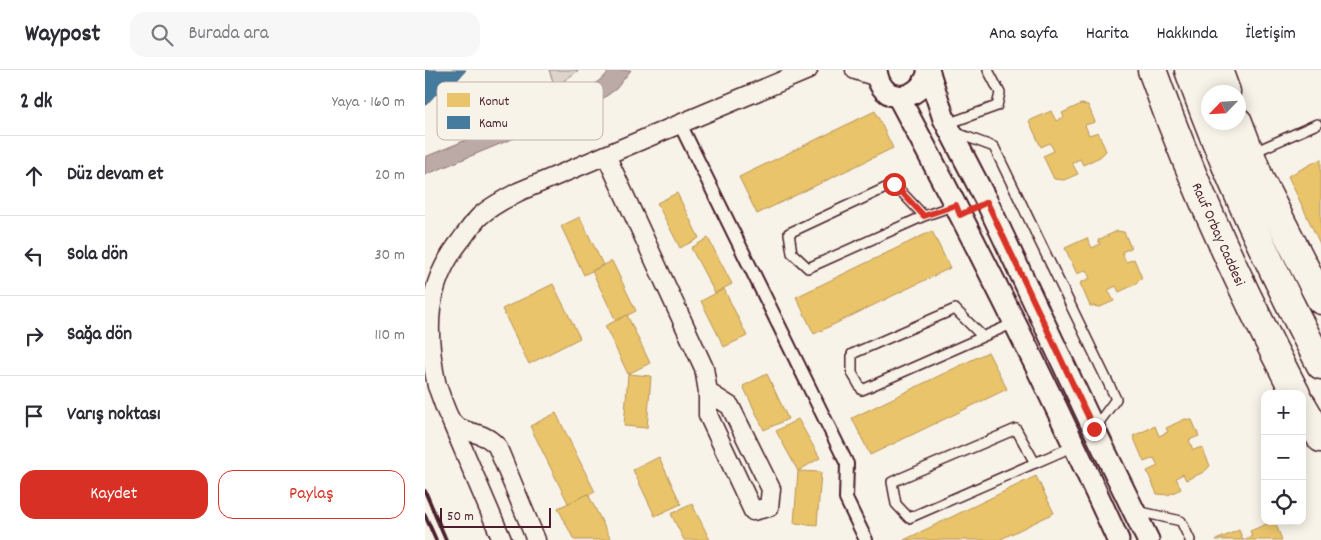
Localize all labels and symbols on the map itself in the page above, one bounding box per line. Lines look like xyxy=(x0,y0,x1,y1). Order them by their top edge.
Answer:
legend xyxy=(437,82,603,140)
north arrow xyxy=(1201,85,1246,130)
text: Konut xyxy=(479,92,509,112)
text: Kamu xyxy=(479,114,508,134)
route start xyxy=(883,173,906,196)
street label: Rauf Orbay Caddesi xyxy=(1185,180,1250,290)
route end xyxy=(1083,418,1106,441)
scale bar xyxy=(440,505,551,528)

